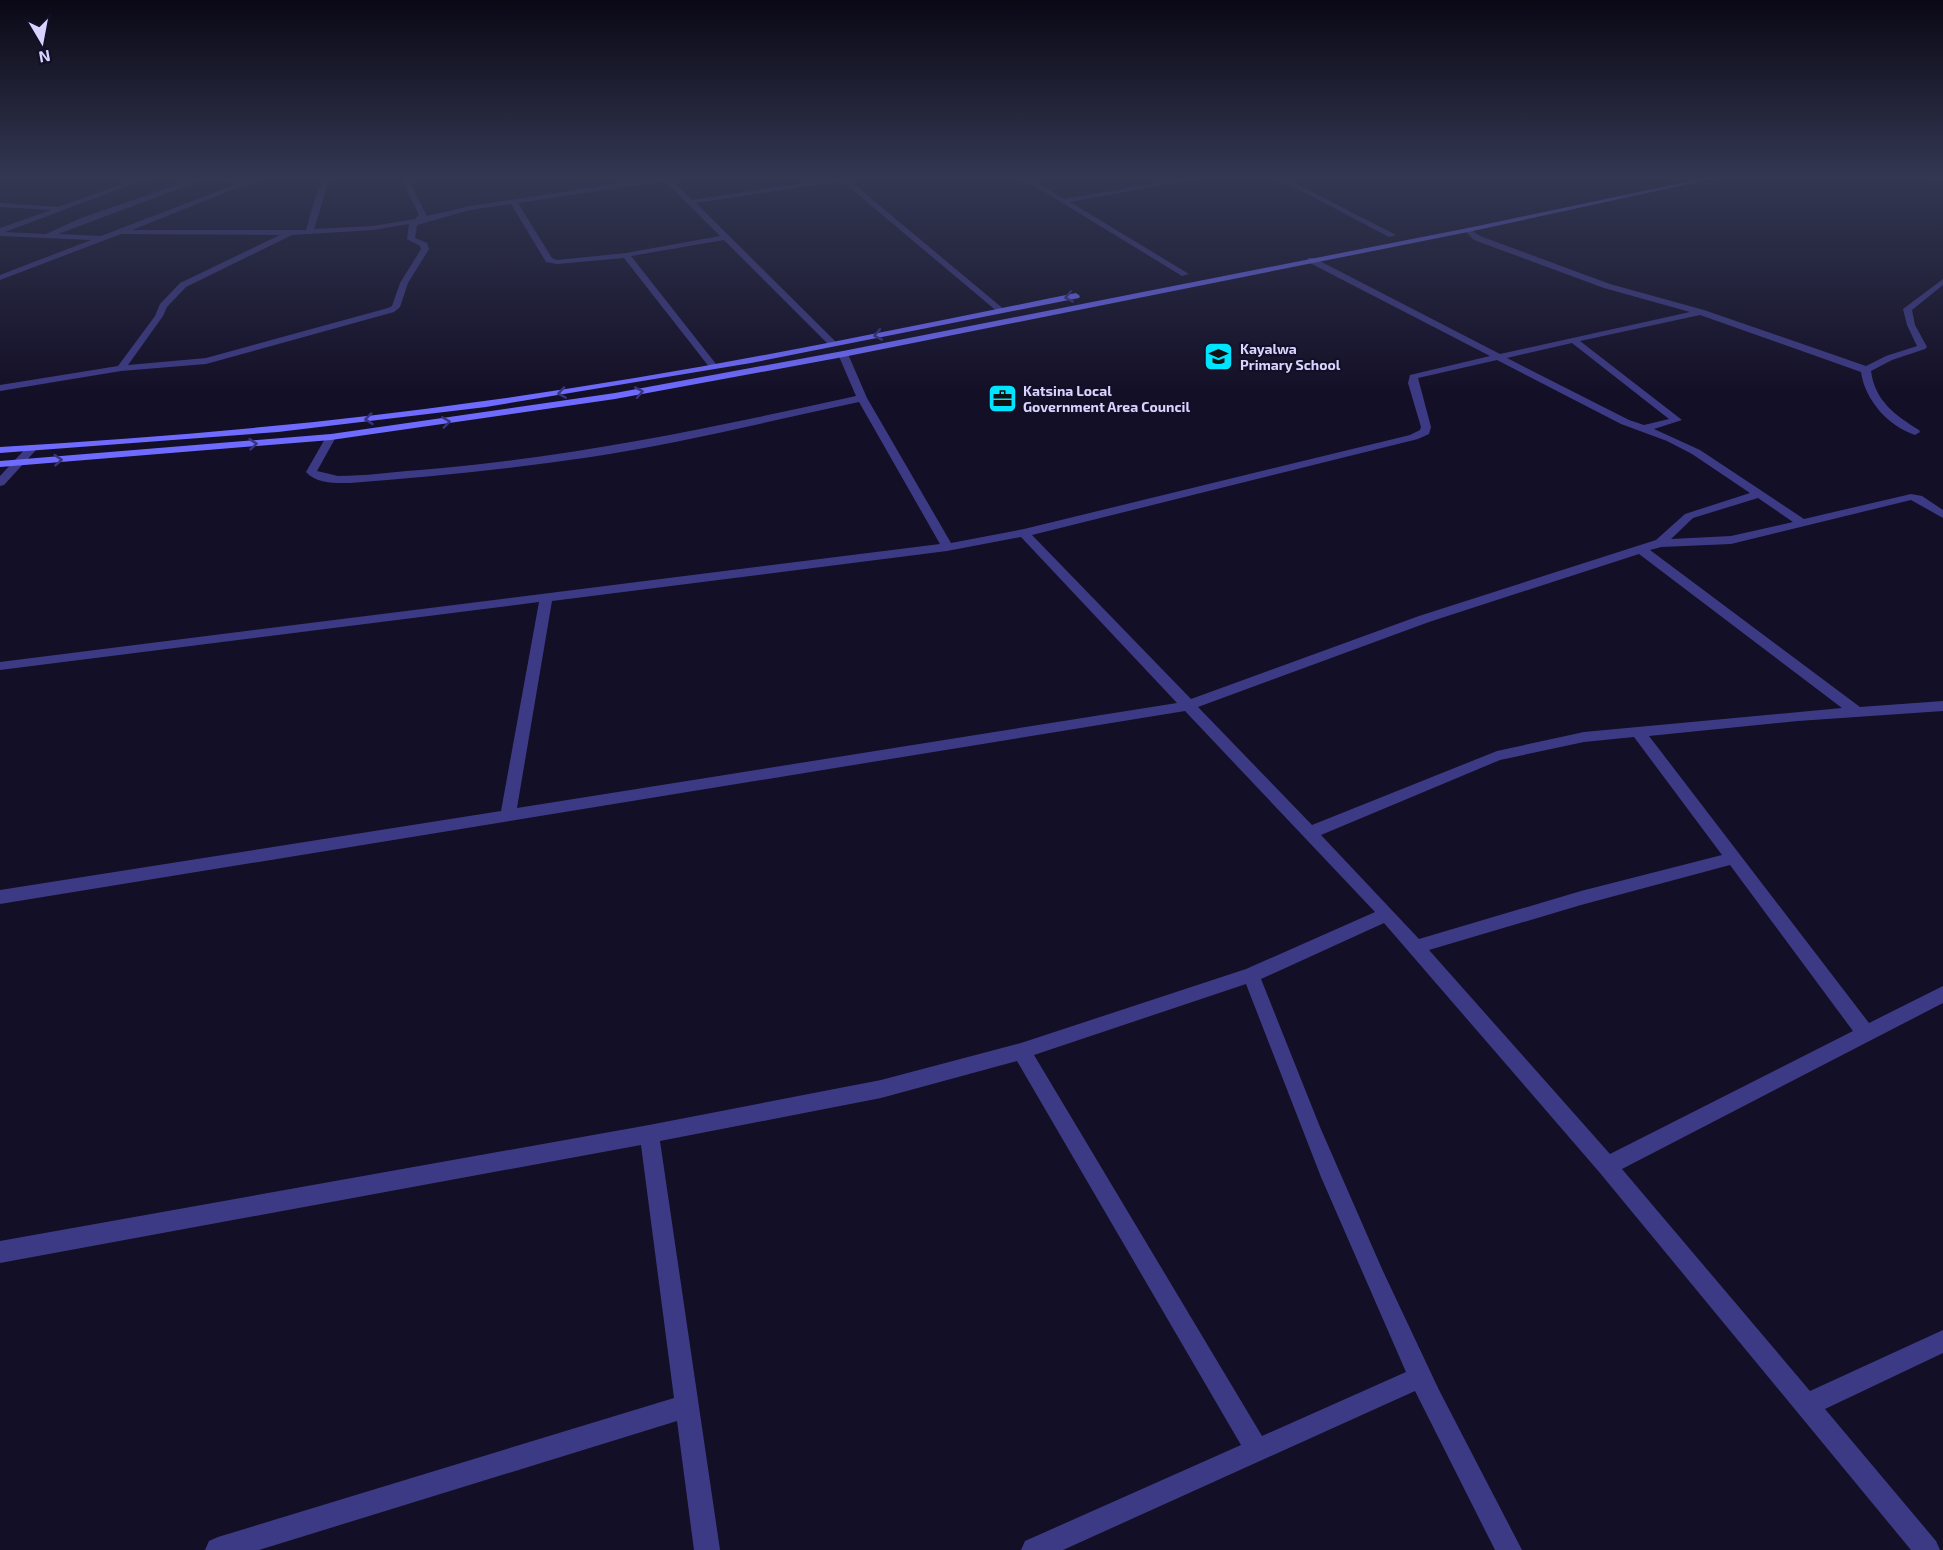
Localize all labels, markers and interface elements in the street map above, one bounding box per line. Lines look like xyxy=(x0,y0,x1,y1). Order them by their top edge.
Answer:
north arrow xyxy=(12,12,72,72)
text: N xyxy=(37,47,52,68)
one-way arrow xyxy=(1064,290,1074,303)
one-way arrow xyxy=(873,328,883,341)
place label: Kayalwa Primary School xyxy=(1240,340,1341,373)
school or university icon: Kayalwa Primary School xyxy=(1203,341,1235,373)
place label: Katsina Local Government Area Council xyxy=(1023,382,1190,415)
office icon: Katsina Local Government Area Council xyxy=(986,383,1018,415)
one-way arrow xyxy=(557,386,567,399)
one-way arrow xyxy=(634,386,644,399)
one-way arrow xyxy=(364,412,373,425)
one-way arrow xyxy=(442,416,451,428)
one-way arrow xyxy=(248,438,257,451)
one-way arrow xyxy=(54,454,63,467)

